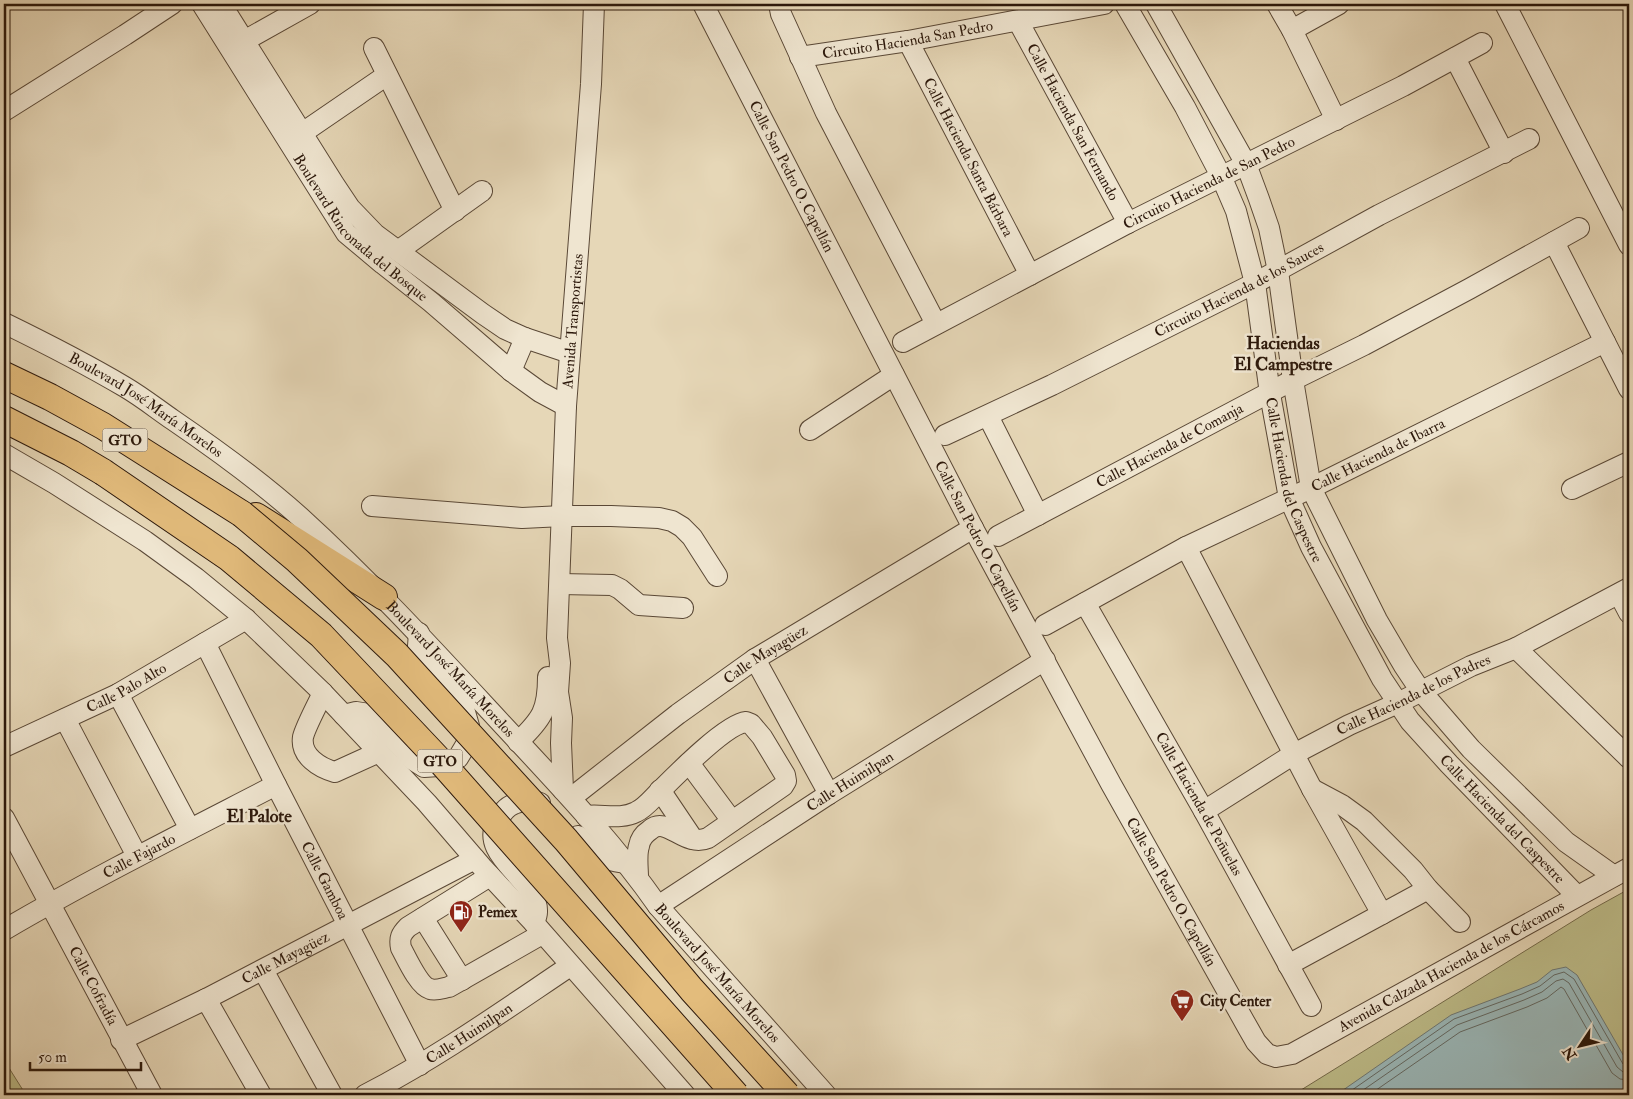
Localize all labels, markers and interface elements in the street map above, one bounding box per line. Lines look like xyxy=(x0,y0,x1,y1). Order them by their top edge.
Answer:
street label: Circuito Hacienda San Pedro xyxy=(821,16,995,64)
street label: Calle Hacienda San Fernando xyxy=(1022,40,1123,204)
street label: Calle Hacienda Santa Bárbara xyxy=(919,75,1018,241)
street label: Calle San Pedro O. Capellán xyxy=(744,98,838,256)
street label: Circuito Hacienda de San Pedro xyxy=(1120,132,1298,234)
street label: Boulevard Rinconada del Bosque xyxy=(289,150,431,306)
street label: Circuito Hacienda de los Sauces xyxy=(1151,238,1327,342)
street label: Avenida Transportistas xyxy=(558,253,588,390)
district label: Haciendas El Campestre xyxy=(1234,332,1333,376)
street label: Boulevard José María Morelos xyxy=(65,348,226,462)
street label: Calle Hacienda del Caspestre xyxy=(1261,396,1327,566)
street label: Calle Hacienda de Comanja xyxy=(1093,399,1247,492)
street label: Calle Hacienda de Ibarra xyxy=(1308,414,1449,496)
road number: GTO xyxy=(102,428,148,452)
street label: Calle San Pedro O. Capellán xyxy=(930,458,1025,615)
street label: Boulevard José María Morelos xyxy=(382,597,519,742)
street label: Calle Mayagüez xyxy=(720,621,811,689)
street label: Calle Hacienda de los Padres xyxy=(1333,650,1493,740)
street label: Calle Palo Alto xyxy=(83,659,170,717)
street label: Calle Hacienda de Peñuelas xyxy=(1151,729,1247,879)
street label: Calle Huimilpan xyxy=(803,747,898,816)
road number: GTO xyxy=(418,749,462,772)
street label: Calle Hacienda del Caspestre xyxy=(1435,751,1569,888)
district label: El Palote xyxy=(226,805,292,828)
street label: Calle San Pedro O. Capellán xyxy=(1122,814,1221,970)
street label: Calle Fajardo xyxy=(100,829,179,883)
street label: Calle Gamboa xyxy=(297,838,353,924)
street label: Avenida Calzada Hacienda de los Cárcamos xyxy=(1334,897,1568,1037)
fuel station icon: Pemex xyxy=(448,899,474,933)
street label: Boulevard José María Morelos xyxy=(650,900,784,1047)
place label: Pemex xyxy=(478,903,518,922)
street label: Calle Mayagüez xyxy=(239,927,333,989)
street label: Calle Cofradía xyxy=(64,943,122,1029)
supermarket icon: City Center xyxy=(1169,988,1195,1022)
place label: City Center xyxy=(1200,992,1271,1012)
street label: Calle Huimilpan xyxy=(423,999,516,1069)
north arrow xyxy=(1556,1022,1606,1072)
scale bar xyxy=(30,1039,141,1071)
text: N xyxy=(1559,1043,1581,1064)
text: 50 m xyxy=(38,1048,67,1067)

